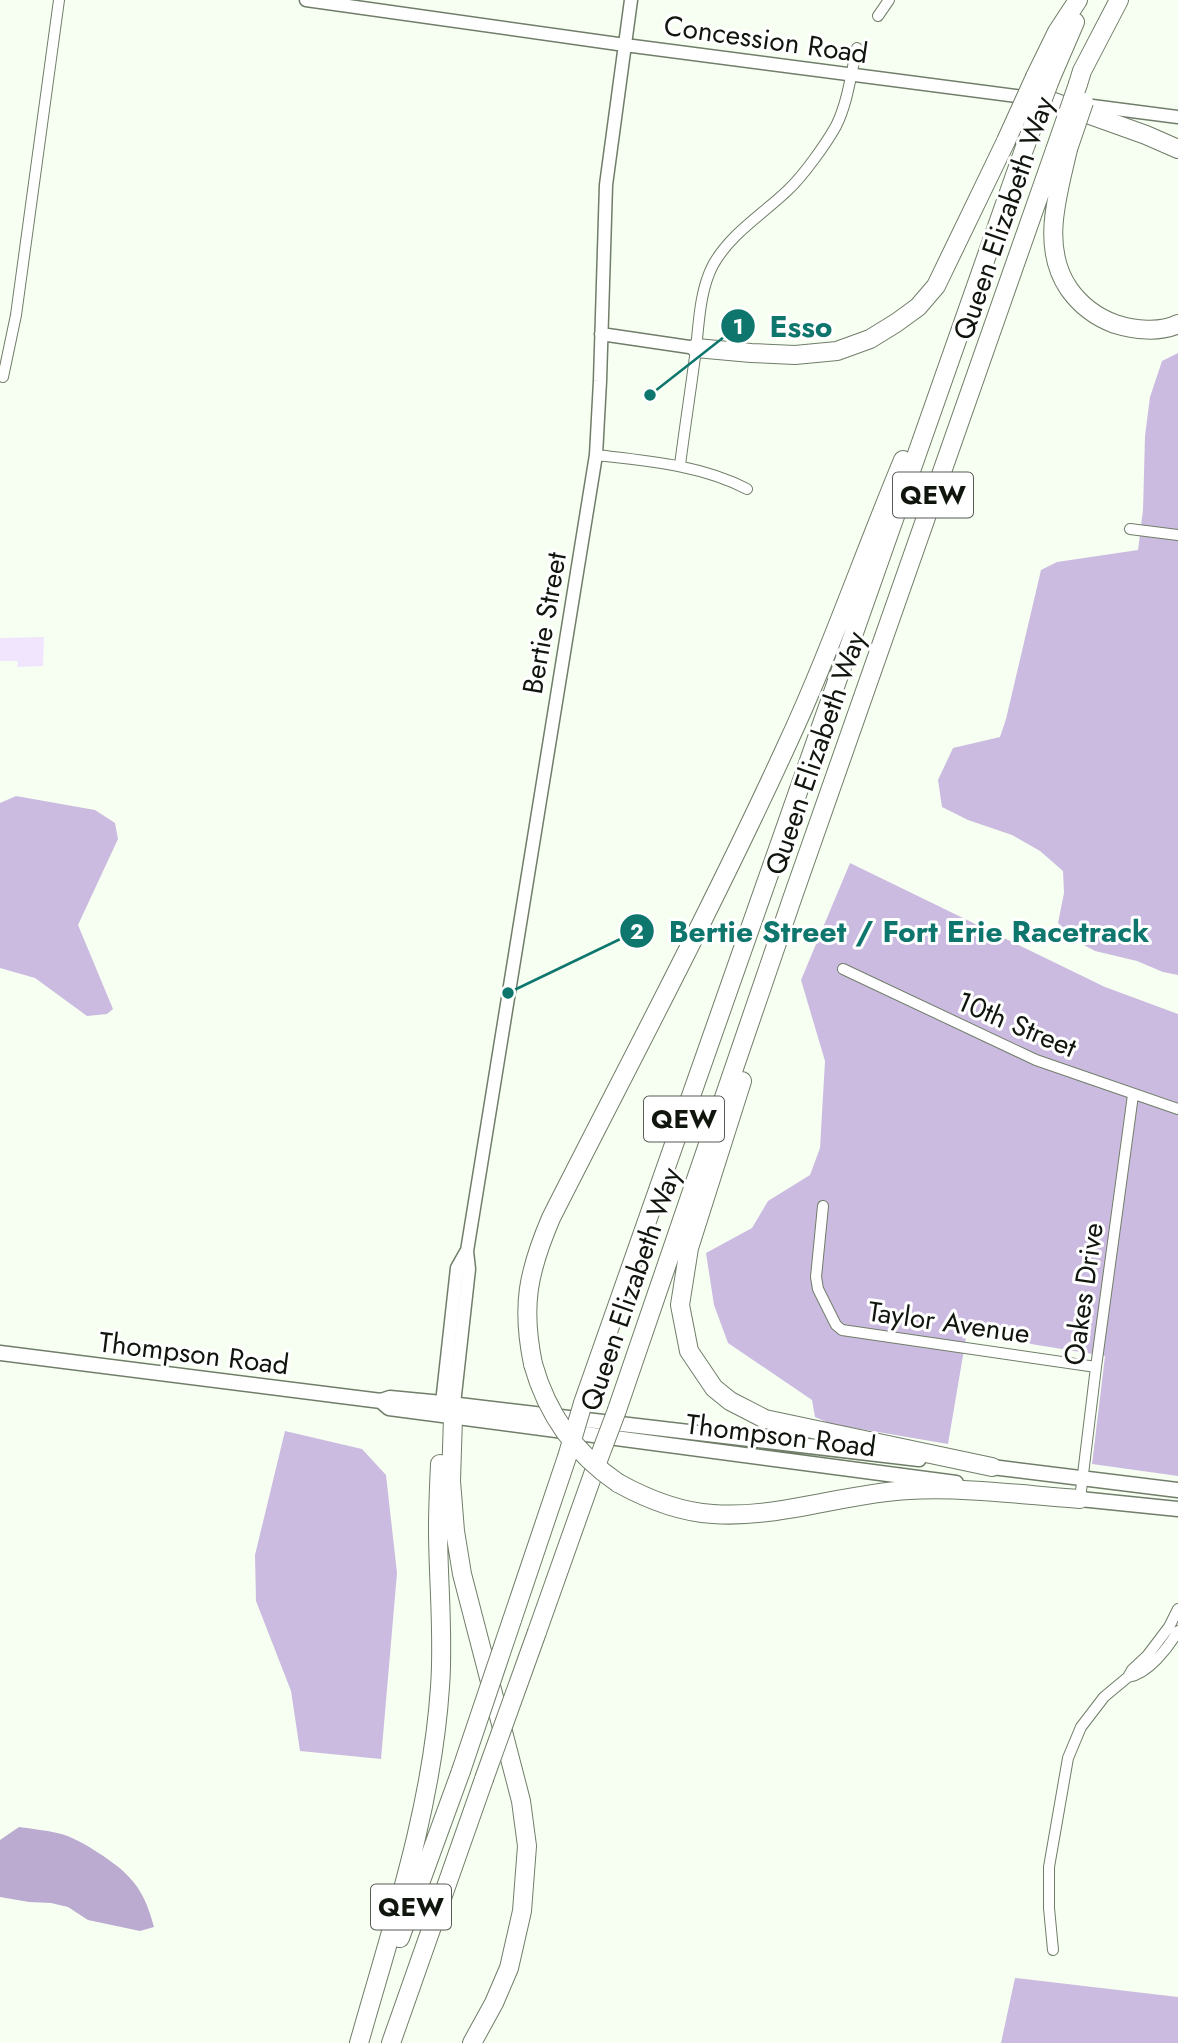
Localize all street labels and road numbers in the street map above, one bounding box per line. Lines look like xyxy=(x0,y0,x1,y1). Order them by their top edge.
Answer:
street label: Concession Road xyxy=(661,5,871,74)
street label: Queen Elizabeth Way xyxy=(943,90,1065,345)
road number: QEW xyxy=(893,472,973,517)
street label: Bertie Street xyxy=(512,549,577,697)
street label: Queen Elizabeth Way xyxy=(755,625,877,880)
street label: 10th Street xyxy=(951,981,1083,1068)
road number: QEW xyxy=(644,1096,724,1142)
street label: Queen Elizabeth Way xyxy=(570,1161,692,1416)
street label: Oakes Drive xyxy=(1053,1220,1114,1368)
street label: Taylor Avenue xyxy=(865,1291,1032,1354)
street label: Thompson Road xyxy=(97,1322,291,1385)
street label: Thompson Road xyxy=(684,1404,878,1467)
road number: QEW xyxy=(371,1884,451,1930)

